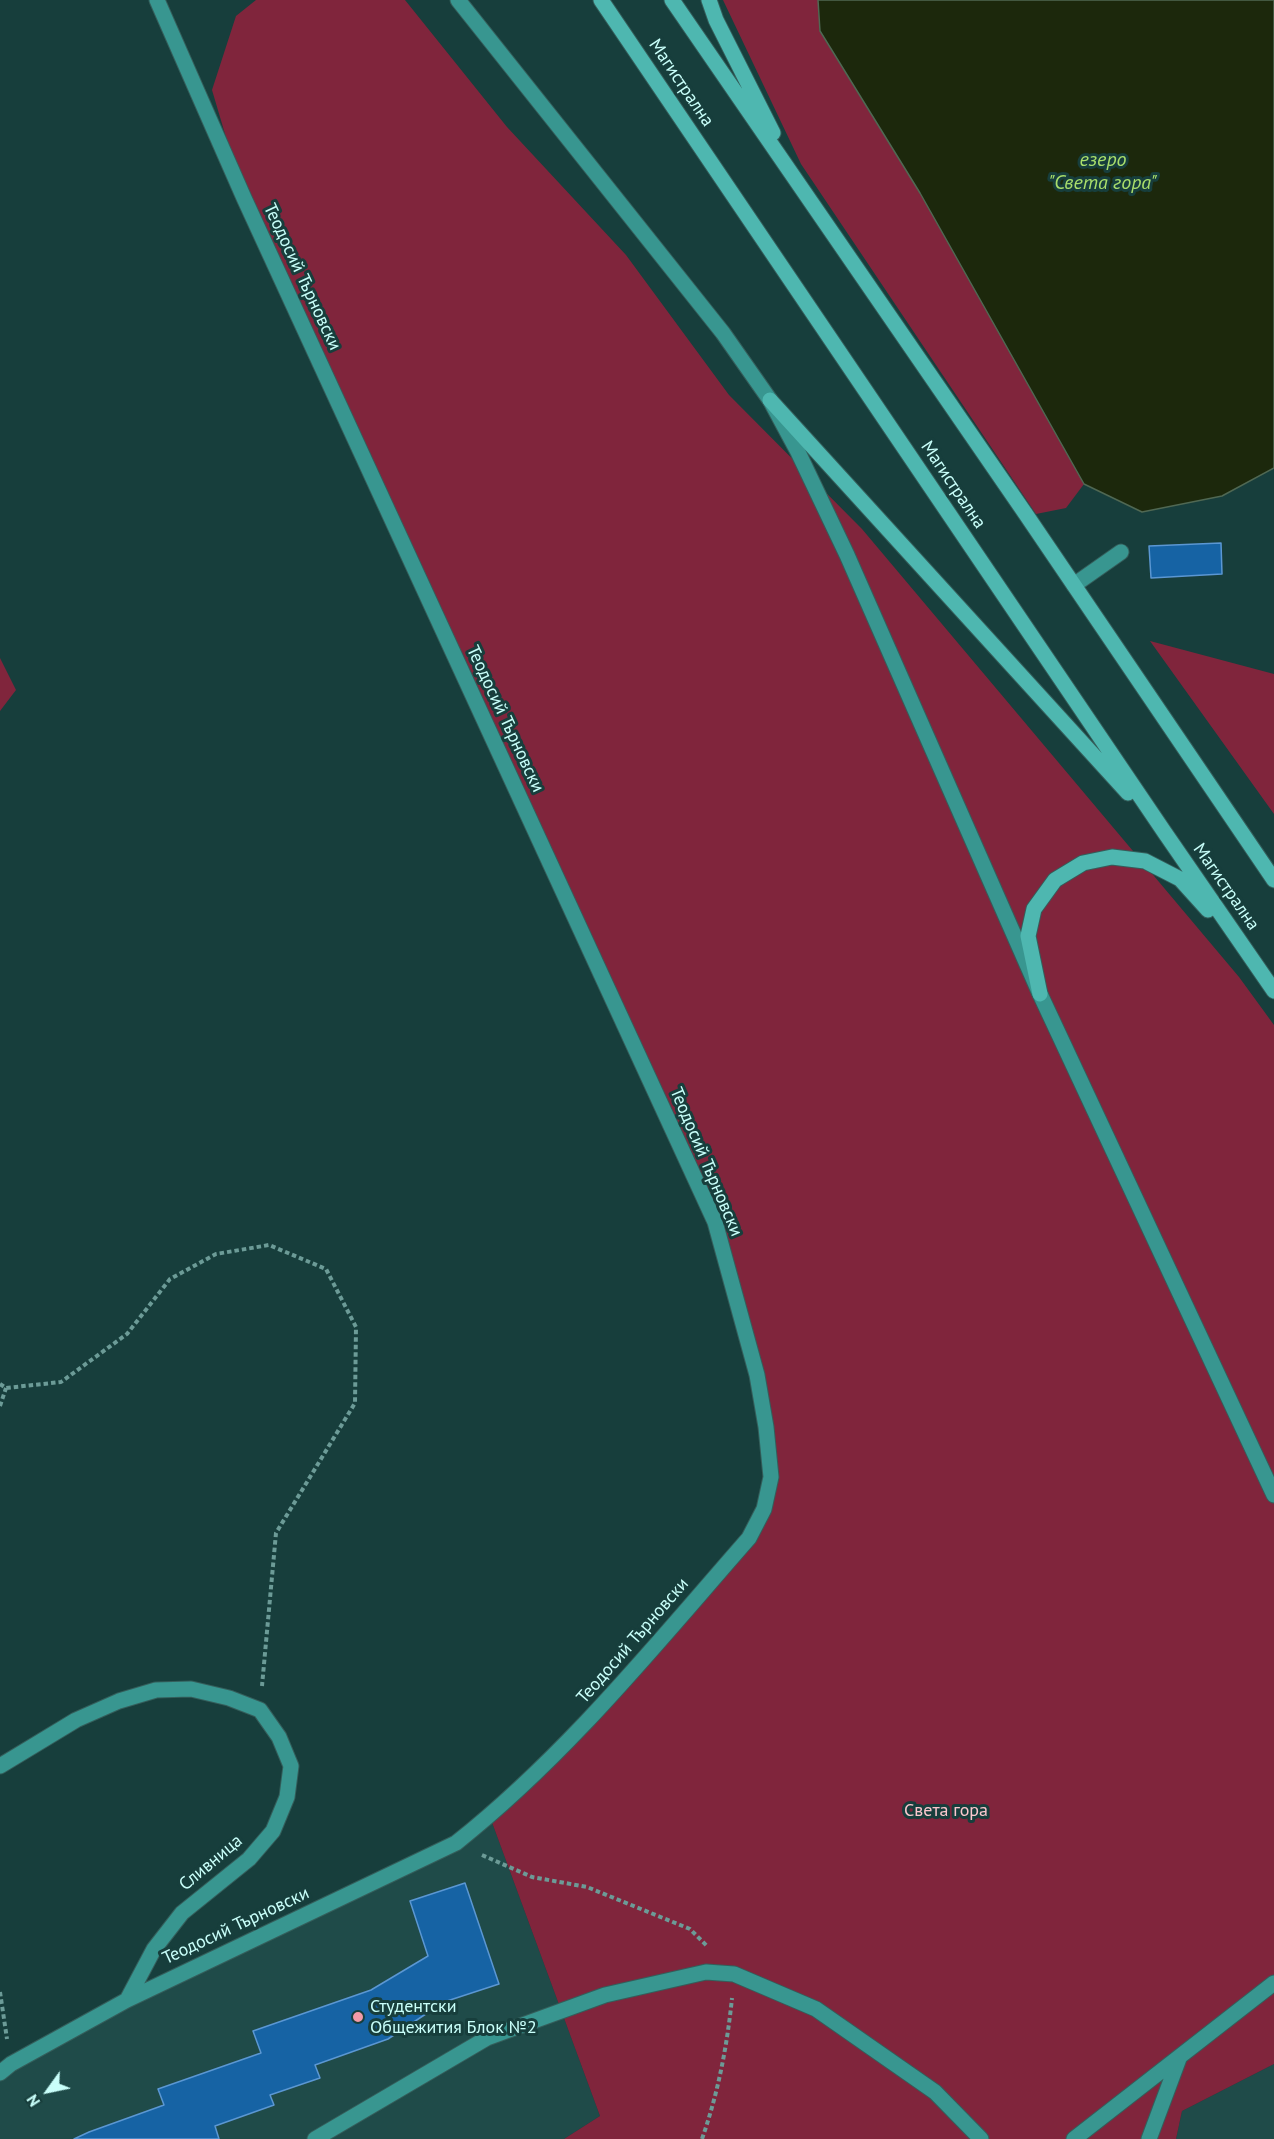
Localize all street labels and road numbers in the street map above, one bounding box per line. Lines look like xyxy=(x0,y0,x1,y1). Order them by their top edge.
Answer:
street label: Магистрална xyxy=(644,35,718,131)
street label: Теодосий Търновски xyxy=(258,200,346,354)
street label: Магистрална xyxy=(916,437,990,533)
street label: Теодосий Търновски xyxy=(461,642,549,796)
street label: Магистрална xyxy=(1188,839,1264,935)
street label: Теодосий Търновски xyxy=(665,1084,747,1240)
street label: Теодосий Търновски xyxy=(573,1574,693,1708)
street label: Сливница xyxy=(175,1830,247,1896)
street label: Теодосий Търновски xyxy=(159,1882,313,1970)

